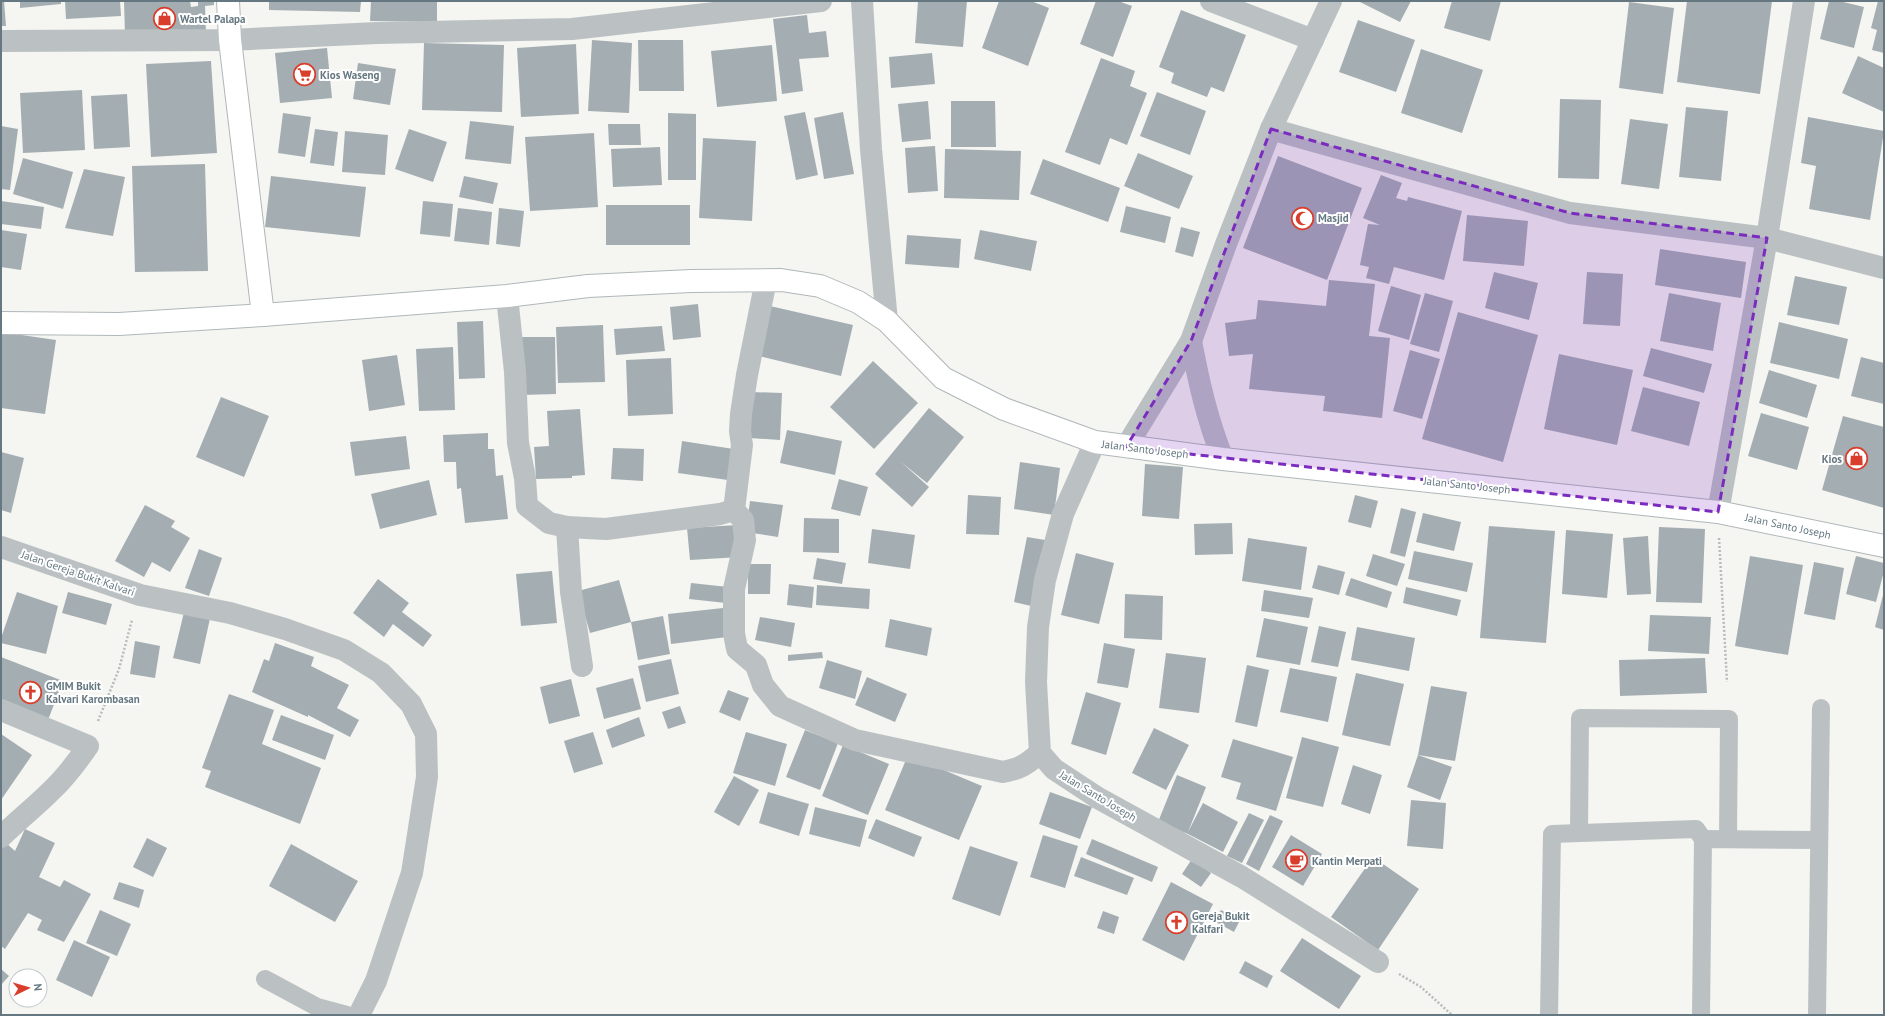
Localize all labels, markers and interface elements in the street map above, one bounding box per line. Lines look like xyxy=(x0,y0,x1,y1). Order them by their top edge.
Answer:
shop icon: Wartel Palapa xyxy=(152,6,178,32)
place label: Wartel Palapa xyxy=(180,12,246,26)
supermarket icon: Kios Waseng xyxy=(291,62,317,88)
place label: Kios Waseng xyxy=(320,68,379,82)
mosque icon: Masjid xyxy=(1290,205,1316,231)
place label: Masjid xyxy=(1318,211,1349,225)
street label: Jalan Santo Joseph xyxy=(1100,437,1189,461)
shop icon: Kios xyxy=(1844,446,1870,472)
place label: Kios xyxy=(1822,452,1842,466)
street label: Jalan Santo Joseph xyxy=(1422,473,1511,497)
street label: Jalan Santo Joseph xyxy=(1743,510,1832,542)
street label: Jalan Gereja Bukit Kalvari xyxy=(19,547,137,599)
church icon: GMIM Bukit Kalvari Karombasan xyxy=(17,679,43,705)
place label: GMIM Bukit Kalvari Karombasan xyxy=(46,679,140,706)
street label: Jalan Santo Joseph xyxy=(1056,767,1139,824)
cafe icon: Kantin Merpati xyxy=(1284,848,1310,874)
place label: Kantin Merpati xyxy=(1312,854,1382,868)
church icon: Gereja Bukit Kalfari xyxy=(1164,909,1190,935)
place label: Gereja Bukit Kalfari xyxy=(1192,909,1250,936)
north arrow xyxy=(8,968,48,1008)
text: N xyxy=(31,983,45,991)

